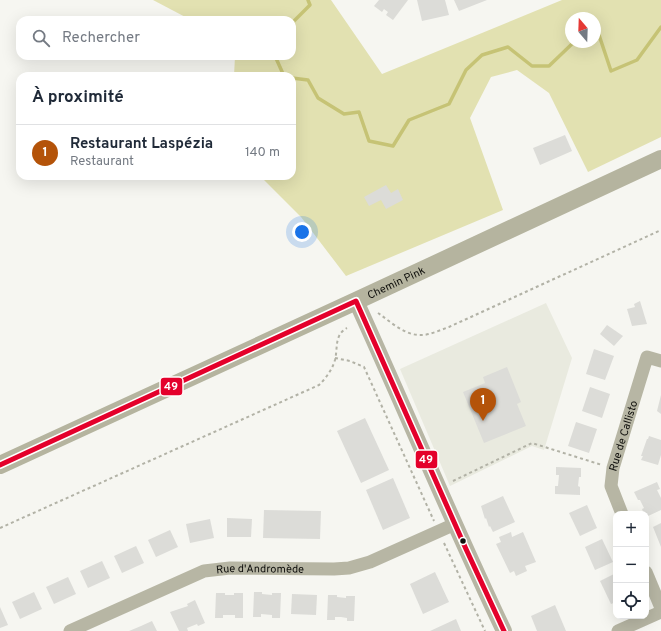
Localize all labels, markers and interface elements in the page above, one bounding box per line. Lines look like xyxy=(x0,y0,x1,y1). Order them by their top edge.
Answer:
north arrow xyxy=(565,12,601,48)
search box xyxy=(16,16,296,60)
icon: search xyxy=(30,27,52,49)
text: Rechercher xyxy=(62,29,140,48)
text: À proximité xyxy=(32,87,124,109)
text: Restaurant Laspézia xyxy=(70,135,213,154)
text: 1 xyxy=(42,145,48,161)
text: 140 m xyxy=(245,145,280,161)
text: Restaurant xyxy=(70,154,134,170)
your location xyxy=(292,222,312,242)
street label: Chemin Pink xyxy=(365,264,428,303)
line badge: 49 xyxy=(160,377,183,396)
text: 49 xyxy=(164,380,178,394)
pin: 1 xyxy=(470,388,496,421)
street label: Rue de Callisto xyxy=(606,399,641,473)
line badge: 49 xyxy=(415,450,438,469)
text: 49 xyxy=(419,453,433,467)
map controls xyxy=(613,511,649,619)
button: + xyxy=(613,511,649,547)
unlabelled marker xyxy=(458,536,468,546)
button: − xyxy=(613,547,649,583)
street label: Rue d'Andromède xyxy=(215,562,304,578)
button: locate xyxy=(613,583,649,619)

